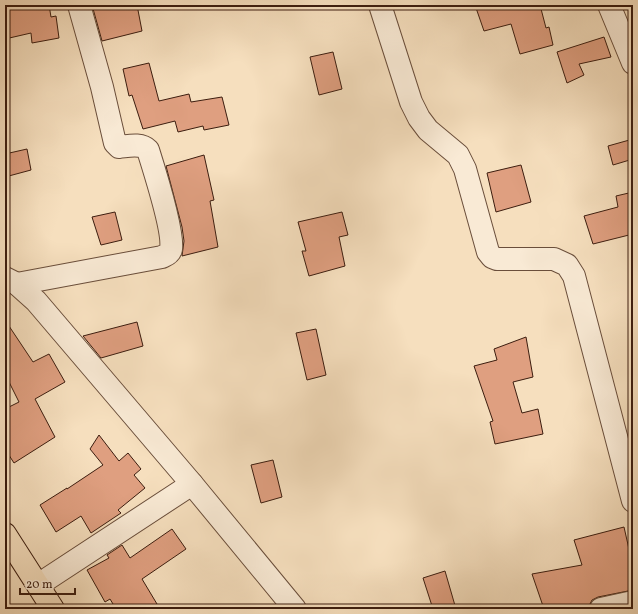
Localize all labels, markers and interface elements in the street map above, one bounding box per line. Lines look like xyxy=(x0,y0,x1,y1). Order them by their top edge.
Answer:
scale bar xyxy=(20,570,75,596)
text: 20 m xyxy=(26,577,53,593)

